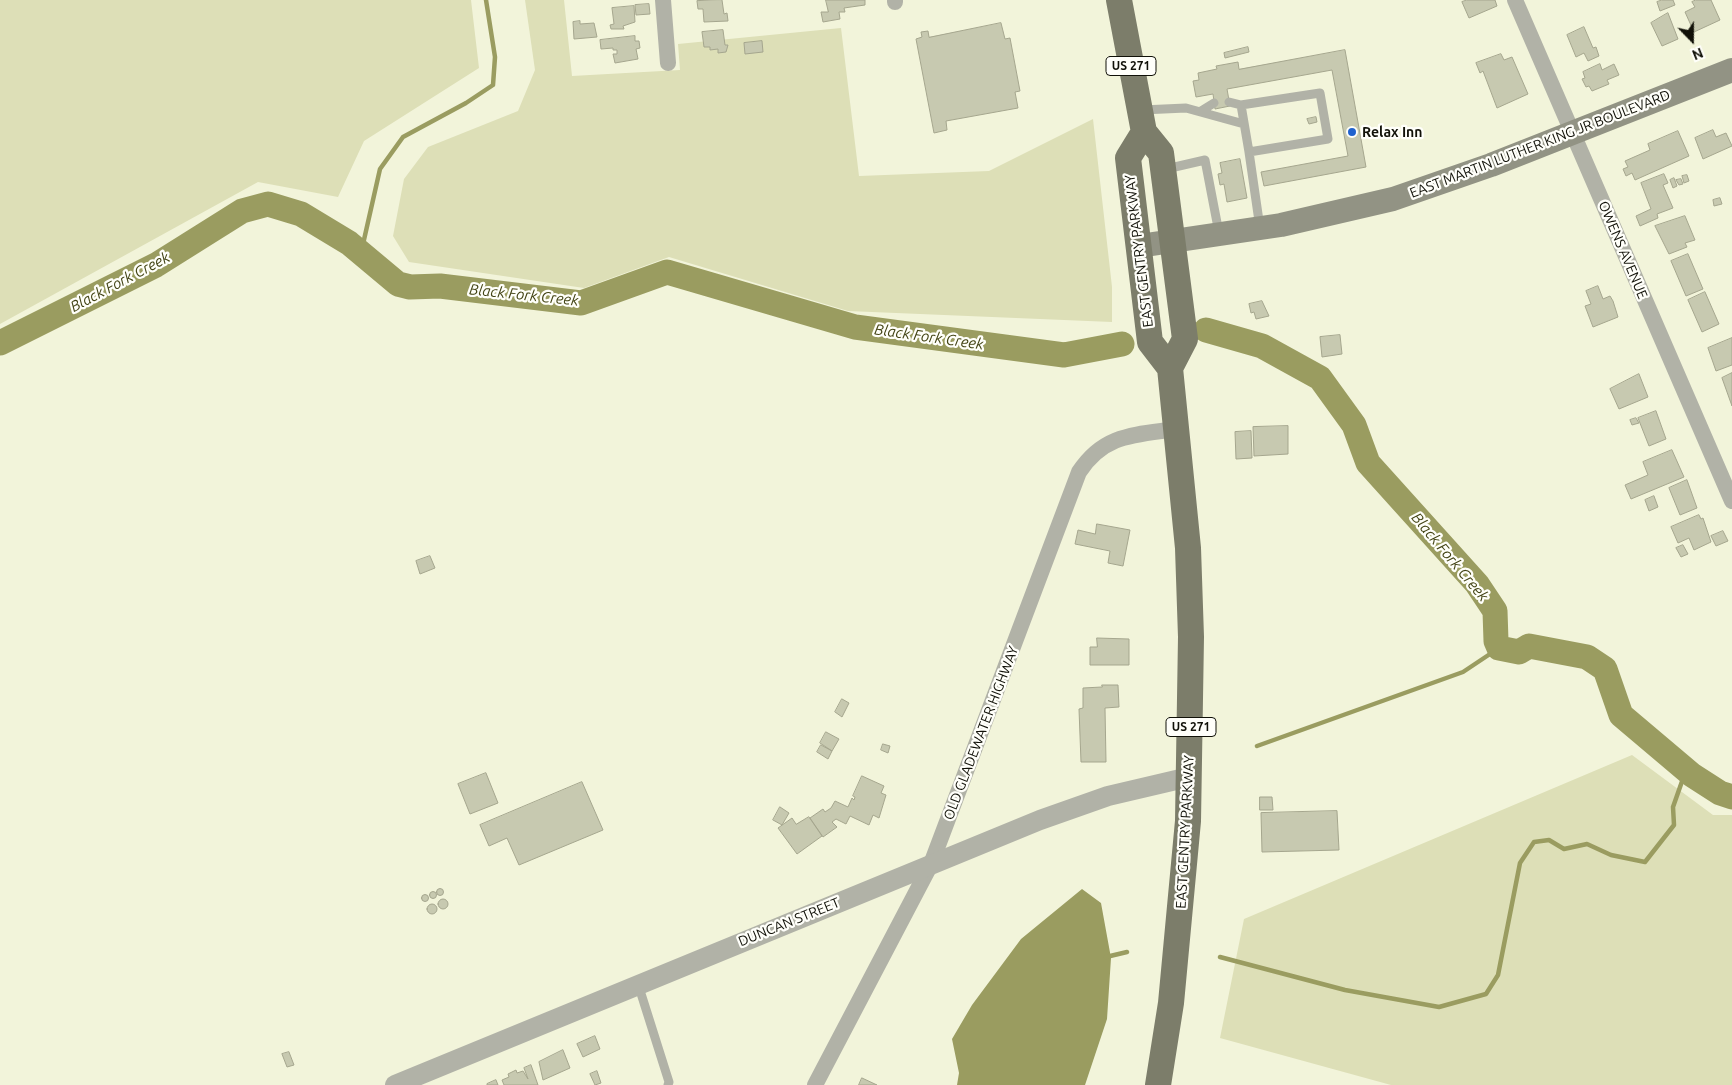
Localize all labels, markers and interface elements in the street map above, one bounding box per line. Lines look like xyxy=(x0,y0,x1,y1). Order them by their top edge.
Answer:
north arrow xyxy=(1667,15,1717,65)
text: N xyxy=(1690,45,1705,63)
road number: US 271 xyxy=(1106,56,1156,76)
street label: EAST MARTIN LUTHER KING JR BOULEVARD xyxy=(1407,86,1673,202)
place label: Relax Inn xyxy=(1362,124,1422,140)
marker: Relax Inn xyxy=(1346,126,1358,138)
street label: EAST GENTRY PARKWAY xyxy=(1121,174,1157,328)
street label: OWENS AVENUE xyxy=(1595,199,1651,301)
water label: Black Fork Creek xyxy=(67,248,173,316)
water label: Black Fork Creek xyxy=(468,280,580,310)
water label: Black Fork Creek xyxy=(873,320,985,354)
water label: Black Fork Creek xyxy=(1408,509,1492,605)
street label: OLD GLADEWATER HIGHWAY xyxy=(940,644,1022,822)
road number: US 271 xyxy=(1166,718,1216,736)
street label: EAST GENTRY PARKWAY xyxy=(1173,755,1197,909)
street label: DUNCAN STREET xyxy=(736,894,842,950)

